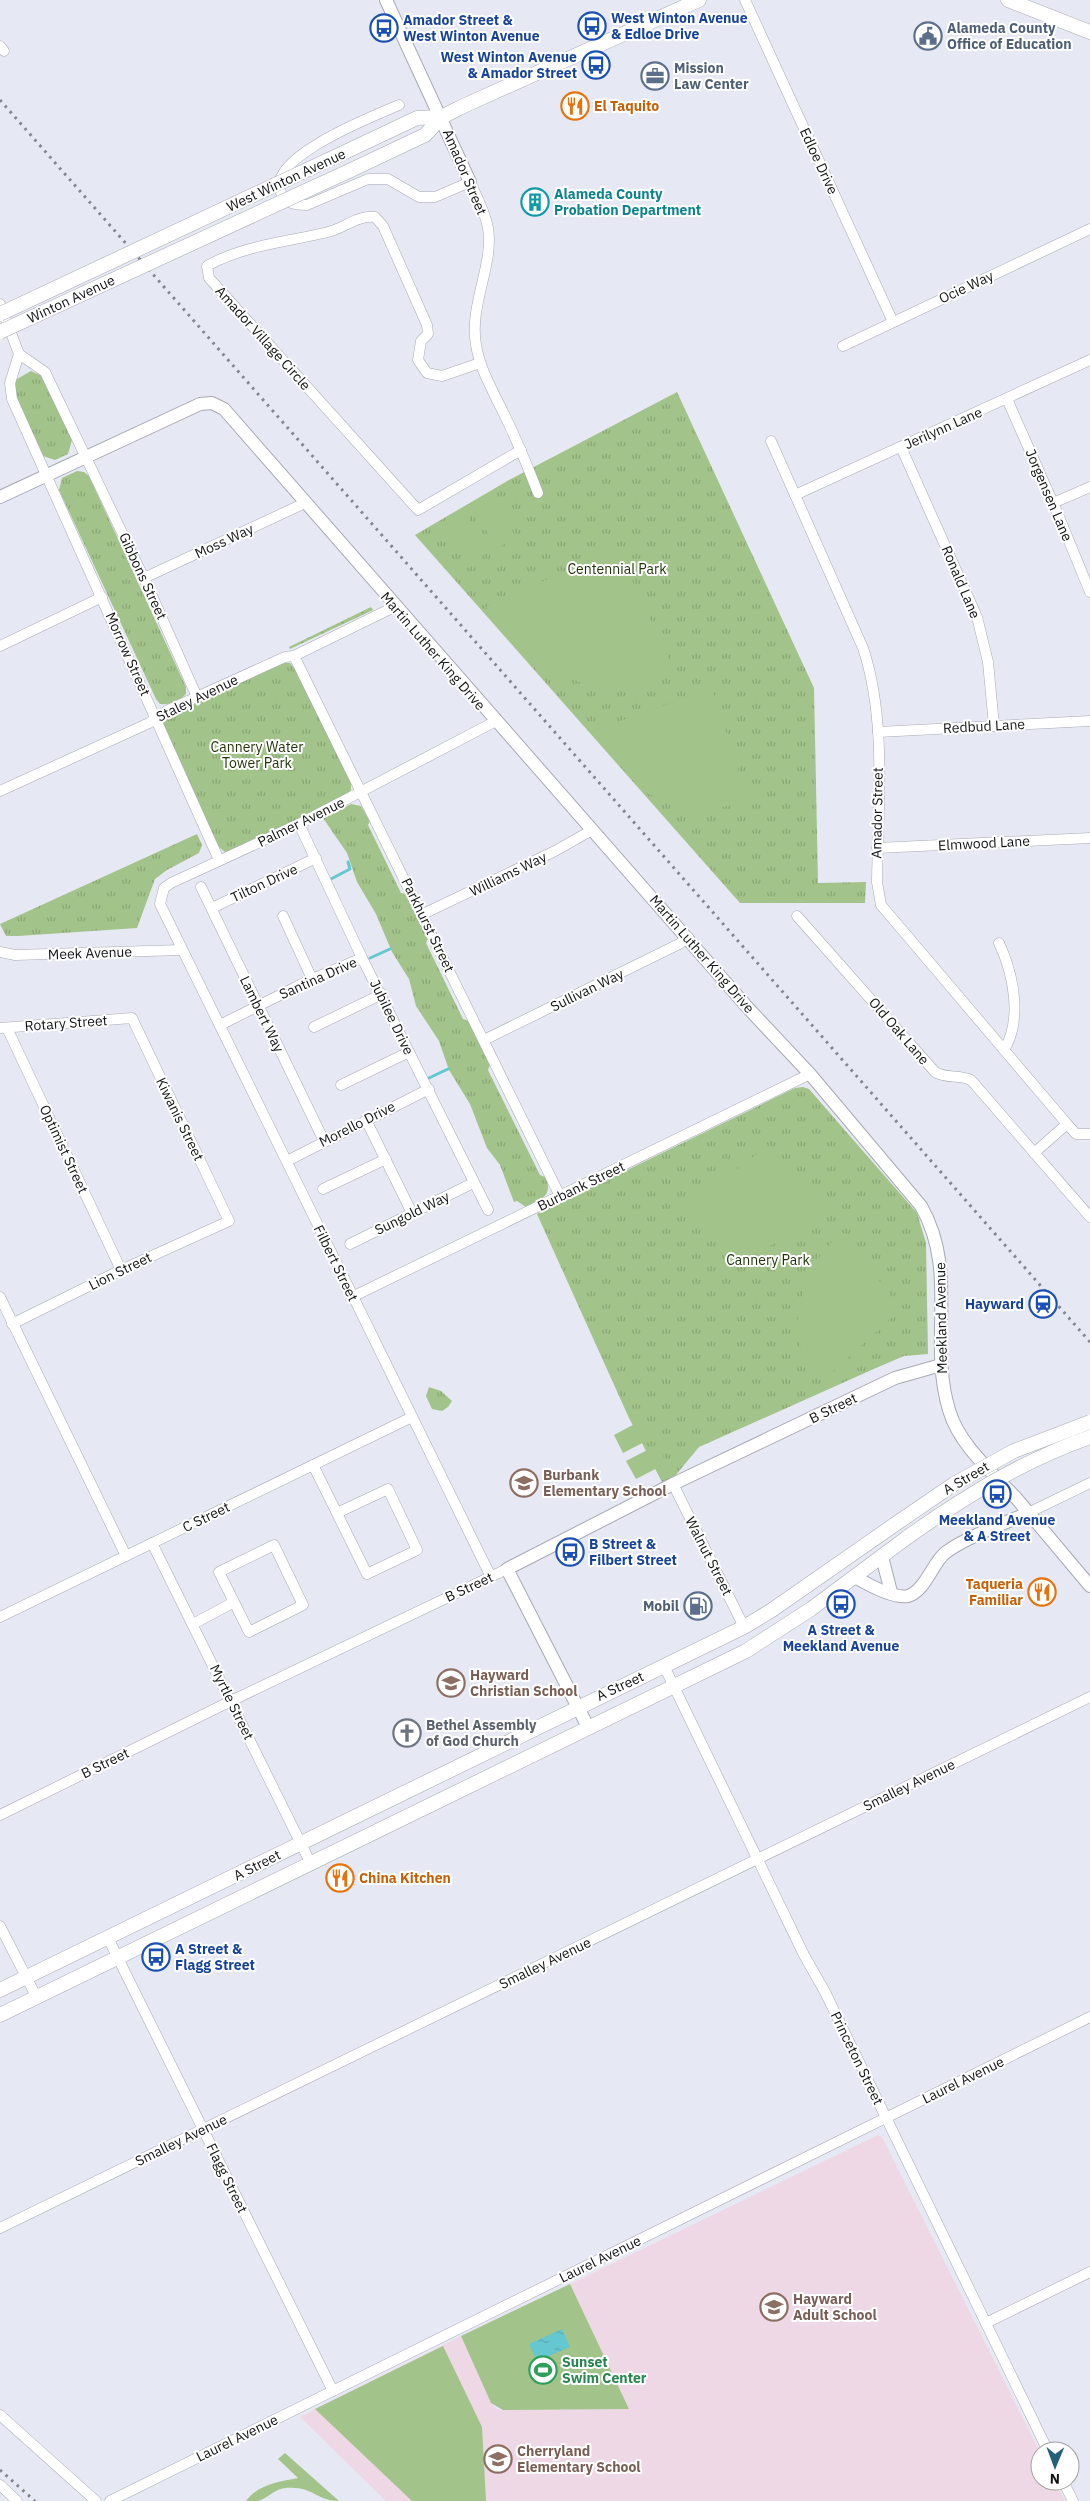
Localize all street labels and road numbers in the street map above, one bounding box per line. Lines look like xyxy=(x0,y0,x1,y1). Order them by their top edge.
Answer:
street label: Edloe Drive xyxy=(796,125,842,197)
street label: Amador Street xyxy=(439,126,491,218)
street label: West Winton Avenue xyxy=(224,144,349,216)
street label: Ocie Way xyxy=(936,267,996,307)
street label: Winton Avenue xyxy=(24,271,118,327)
street label: Amador Village Circle xyxy=(211,282,315,394)
street label: Jerilynn Lane xyxy=(901,403,985,453)
street label: Jorgensen Lane xyxy=(1021,446,1077,544)
street label: Moss Way xyxy=(192,520,256,562)
street label: Gibbons Street xyxy=(115,530,171,622)
street label: Ronald Lane xyxy=(938,543,985,621)
street label: Martin Luther King Drive xyxy=(377,588,490,714)
street label: Morrow Street xyxy=(102,609,154,699)
street label: Staley Avenue xyxy=(153,670,241,726)
street label: Redbud Lane xyxy=(942,715,1026,737)
street label: Amador Street xyxy=(867,767,887,859)
street label: Palmer Avenue xyxy=(254,793,348,851)
street label: Elmwood Lane xyxy=(938,832,1031,854)
street label: Williams Way xyxy=(466,848,550,900)
street label: Tilton Drive xyxy=(228,860,301,906)
street label: Parkhurst Street xyxy=(397,875,459,975)
street label: Martin Luther King Drive xyxy=(646,891,759,1017)
street label: Meek Avenue xyxy=(48,943,133,963)
street label: Santina Drive xyxy=(276,953,360,1003)
street label: Sullivan Way xyxy=(547,965,627,1015)
street label: Lambert Way xyxy=(236,973,288,1055)
street label: Jubilee Drive xyxy=(366,976,418,1058)
street label: Old Oak Lane xyxy=(865,994,933,1069)
street label: Rotary Street xyxy=(24,1011,108,1035)
street label: Kiwanis Street xyxy=(152,1074,208,1164)
street label: Morello Drive xyxy=(316,1097,398,1151)
street label: Optimist Street xyxy=(36,1102,92,1196)
street label: Burbank Street xyxy=(534,1157,628,1215)
street label: Sungold Way xyxy=(372,1187,452,1239)
street label: Filbert Street xyxy=(310,1222,362,1304)
street label: Lion Street xyxy=(85,1248,155,1294)
street label: Meekland Avenue xyxy=(931,1262,951,1374)
street label: B Street xyxy=(806,1389,860,1427)
street label: A Street xyxy=(940,1457,992,1499)
street label: C Street xyxy=(179,1498,233,1536)
street label: Walnut Street xyxy=(681,1514,737,1599)
street label: B Street xyxy=(442,1568,496,1606)
street label: Myrtle Street xyxy=(206,1661,258,1743)
street label: A Street xyxy=(593,1667,647,1705)
street label: B Street xyxy=(78,1744,132,1782)
street label: Smalley Avenue xyxy=(860,1755,958,1815)
street label: A Street xyxy=(230,1845,284,1885)
street label: Smalley Avenue xyxy=(496,1933,594,1993)
street label: Princeton Street xyxy=(827,2008,887,2108)
street label: Laurel Avenue xyxy=(919,2052,1007,2108)
street label: Smalley Avenue xyxy=(132,2110,230,2170)
street label: Flagg Street xyxy=(202,2140,252,2216)
street label: Laurel Avenue xyxy=(556,2231,644,2287)
street label: Laurel Avenue xyxy=(193,2410,281,2466)

